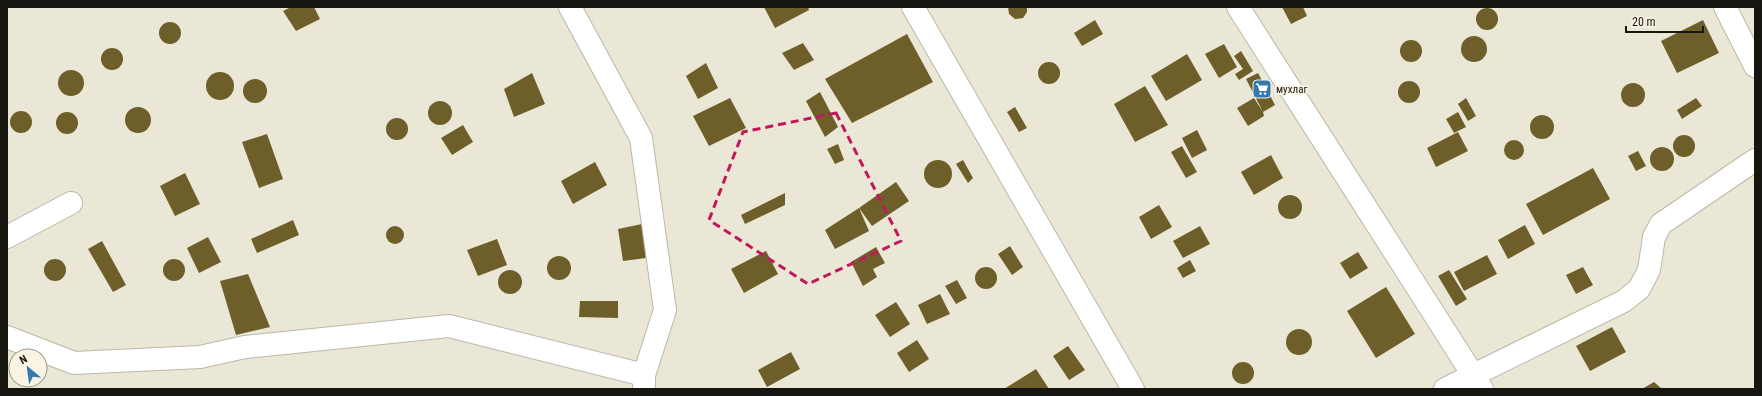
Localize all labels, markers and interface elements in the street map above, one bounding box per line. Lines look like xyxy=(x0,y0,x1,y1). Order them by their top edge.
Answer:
scale bar xyxy=(1626,8,1703,34)
text: 20 m xyxy=(1632,15,1656,29)
supermarket icon: мухлаг xyxy=(1251,78,1273,100)
place label: мухлаг xyxy=(1276,83,1308,96)
north arrow xyxy=(8,348,48,388)
text: N xyxy=(17,352,30,367)

